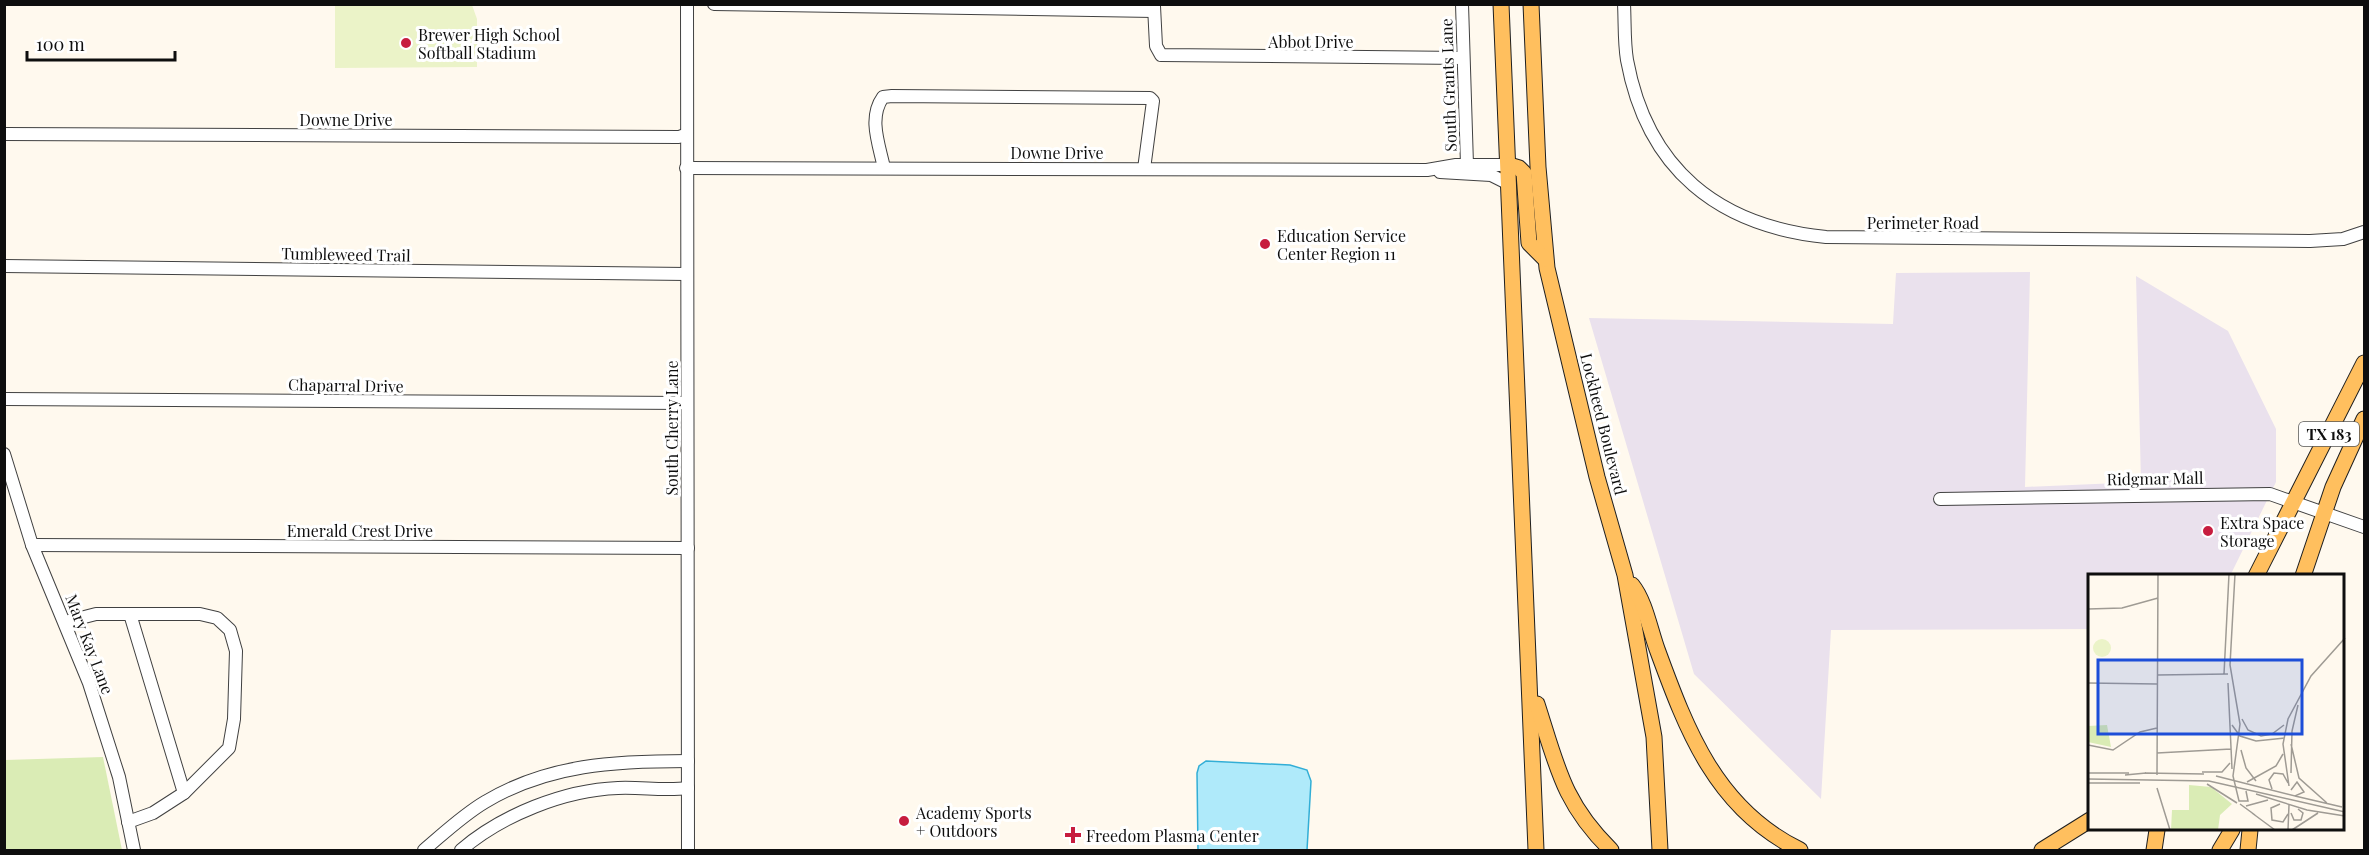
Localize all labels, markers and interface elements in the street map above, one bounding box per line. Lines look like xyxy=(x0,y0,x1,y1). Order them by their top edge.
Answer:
street label: South Grants Lane xyxy=(1435,18,1461,152)
scale bar xyxy=(27,24,176,62)
place label: Brewer High School Softball Stadium xyxy=(418,24,561,63)
street label: Abbot Drive xyxy=(1267,31,1354,52)
text: 100 m xyxy=(36,32,85,56)
marker: Brewer High School Softball Stadium xyxy=(399,36,413,50)
street label: Downe Drive xyxy=(299,109,393,130)
street label: Downe Drive xyxy=(1010,142,1104,163)
street label: Perimeter Road xyxy=(1867,212,1979,233)
place label: Education Service Center Region 11 xyxy=(1277,225,1406,264)
marker: Education Service Center Region 11 xyxy=(1258,237,1272,251)
street label: Tumbleweed Trail xyxy=(281,242,411,266)
street label: Lockheed Boulevard xyxy=(1576,351,1632,497)
street label: South Cherry Lane xyxy=(661,360,682,496)
street label: Chaparral Drive xyxy=(288,373,404,397)
road number: TX 183 xyxy=(2299,422,2359,446)
street label: Ridgmar Mall xyxy=(2106,467,2204,489)
place label: Extra Space Storage xyxy=(2220,512,2304,551)
street label: Emerald Crest Drive xyxy=(287,520,433,541)
marker: Extra Space Storage xyxy=(2201,524,2215,538)
inset map xyxy=(2088,574,2345,831)
street label: Mary Kay Lane xyxy=(61,591,119,697)
place label: Academy Sports + Outdoors xyxy=(915,802,1032,841)
marker: Academy Sports + Outdoors xyxy=(897,814,911,828)
place label: Freedom Plasma Center xyxy=(1086,825,1259,846)
marker: Freedom Plasma Center xyxy=(1064,826,1082,844)

